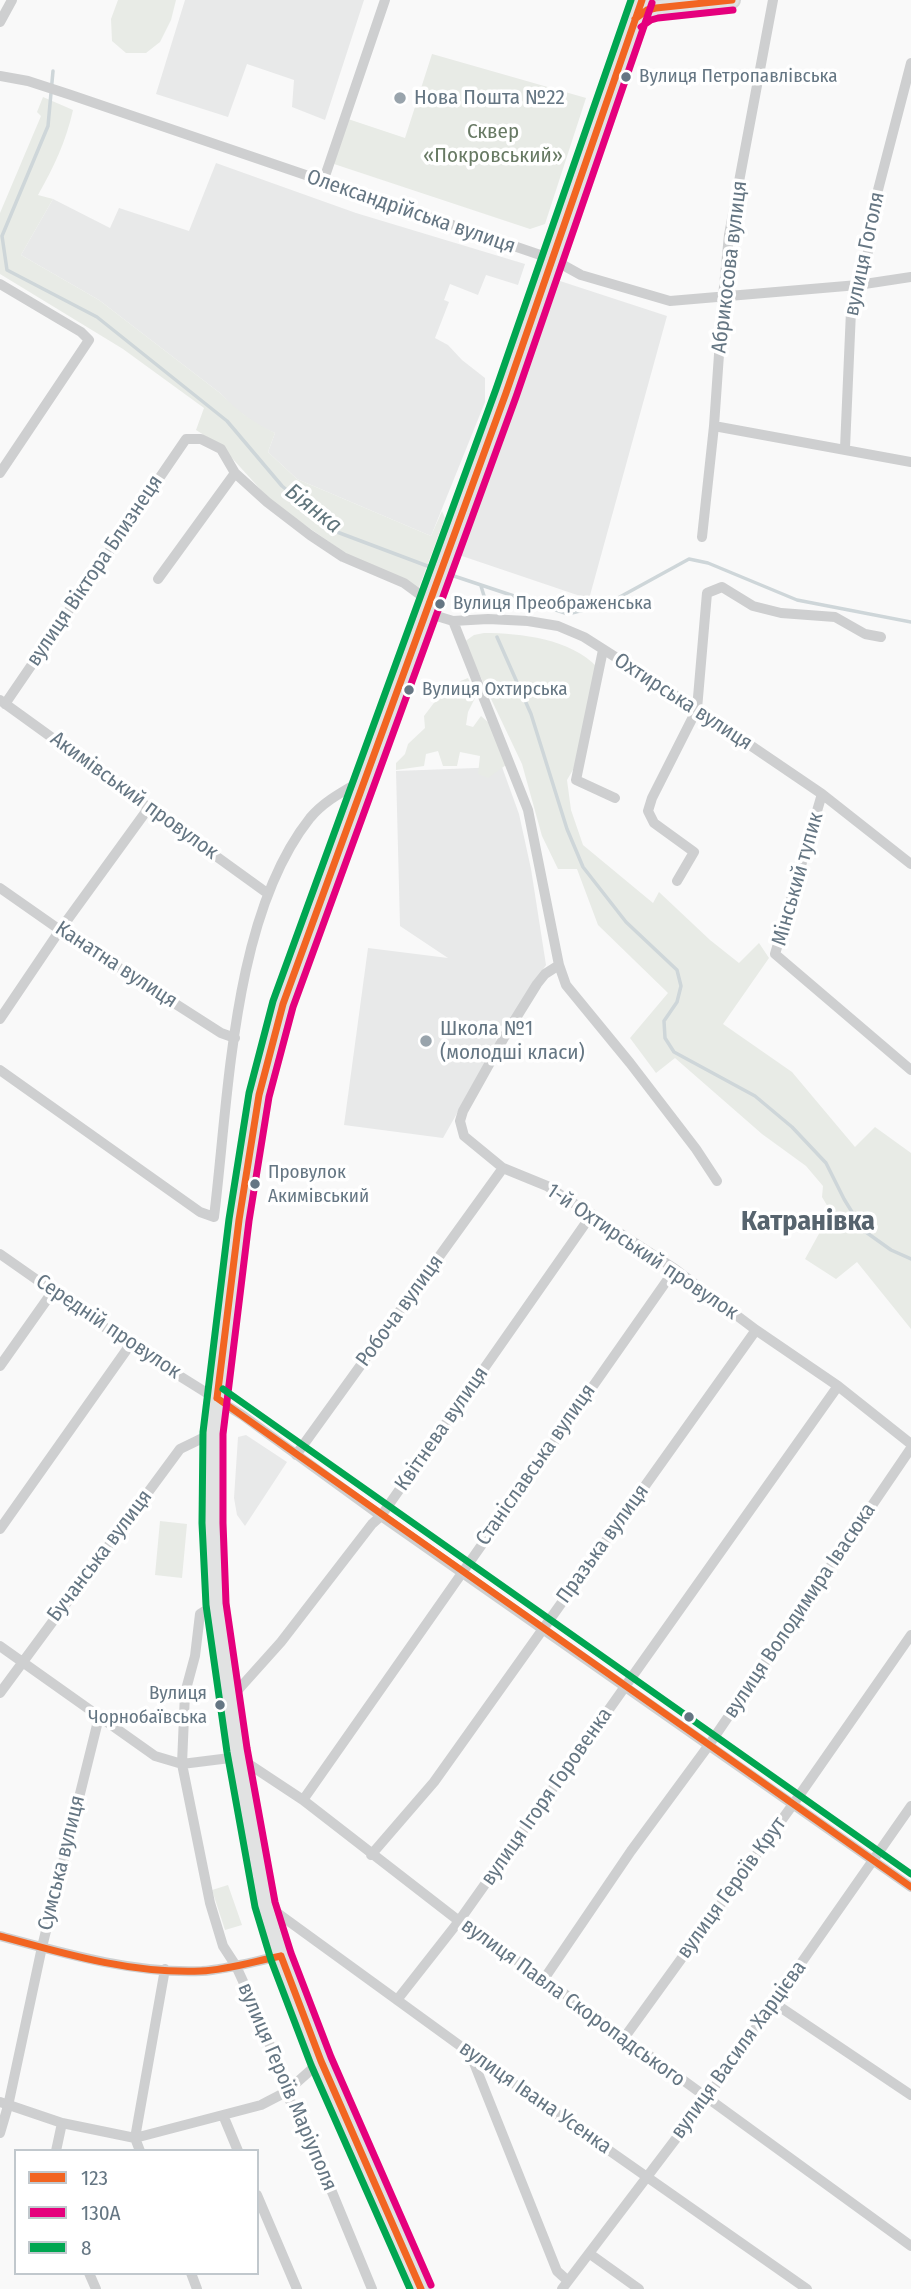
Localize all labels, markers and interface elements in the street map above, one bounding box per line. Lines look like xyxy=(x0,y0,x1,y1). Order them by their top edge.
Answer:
place label: Вулиця Петропавлівська xyxy=(639,66,837,88)
marker: Вулиця Петропавлівська xyxy=(619,70,633,84)
place label: Нова Пошта №22 xyxy=(414,85,565,111)
marker: Нова Пошта №22 xyxy=(392,90,408,106)
park label: Сквер «Покровський» xyxy=(423,119,563,169)
street label: Олександрійська вулиця xyxy=(303,164,519,260)
street label: Абрикосова вулиця xyxy=(707,179,753,355)
street label: вулиця Гоголя xyxy=(840,190,890,318)
street label: вулиця Віктора Близнеця xyxy=(22,471,168,671)
water label: Біянка xyxy=(279,478,347,540)
place label: Вулиця Преображенська xyxy=(453,593,652,615)
marker: Вулиця Преображенська xyxy=(433,597,447,611)
street label: Охтирська вулиця xyxy=(609,648,757,756)
place label: Вулиця Охтирська xyxy=(422,679,568,701)
marker: Вулиця Охтирська xyxy=(402,683,416,697)
street label: Акимівський провулок xyxy=(45,727,223,865)
street label: Мінський тупик xyxy=(767,809,829,949)
street label: Канатна вулиця xyxy=(50,916,182,1014)
place label: Школа №1 (молодші класи) xyxy=(440,1016,585,1066)
marker: Школа №1 (молодші класи) xyxy=(418,1033,434,1049)
place label: Провулок Акимівський xyxy=(268,1162,369,1206)
marker: Провулок Акимівський xyxy=(248,1177,262,1191)
street label: 1-й Охтирський провулок xyxy=(541,1178,743,1326)
district label: Катранівка xyxy=(741,1205,875,1239)
street label: Робоча вулиця xyxy=(351,1250,449,1372)
street label: Середній провулок xyxy=(31,1269,185,1385)
street label: Квітнева вулиця xyxy=(390,1362,494,1496)
street label: Станіславська вулиця xyxy=(471,1379,601,1551)
street label: Празька вулиця xyxy=(551,1480,655,1608)
street label: Бучанська вулиця xyxy=(42,1485,158,1627)
street label: вулиця Володимира Івасюка xyxy=(719,1499,881,1723)
place label: Вулиця Чорнобаївська xyxy=(88,1683,207,1727)
marker: Вулиця Чорнобаївська xyxy=(213,1698,227,1712)
street label: вулиця Ігоря Горовенка xyxy=(476,1703,618,1891)
unlabelled marker xyxy=(682,1710,696,1724)
street label: Сумська вулиця xyxy=(33,1793,91,1933)
street label: вулиця Героїв Крут xyxy=(672,1812,792,1964)
street label: вулиця Павла Скоропадського xyxy=(456,1913,690,2093)
street label: вулиця Василя Харцієва xyxy=(666,1956,812,2144)
street label: вулиця Героїв Маріуполя xyxy=(232,1979,342,2195)
street label: вулиця Івана Усенка xyxy=(454,2036,616,2160)
legend xyxy=(14,2149,259,2275)
text: 123 xyxy=(81,2165,108,2191)
text: 130А xyxy=(81,2200,121,2226)
text: 8 xyxy=(81,2235,92,2261)

